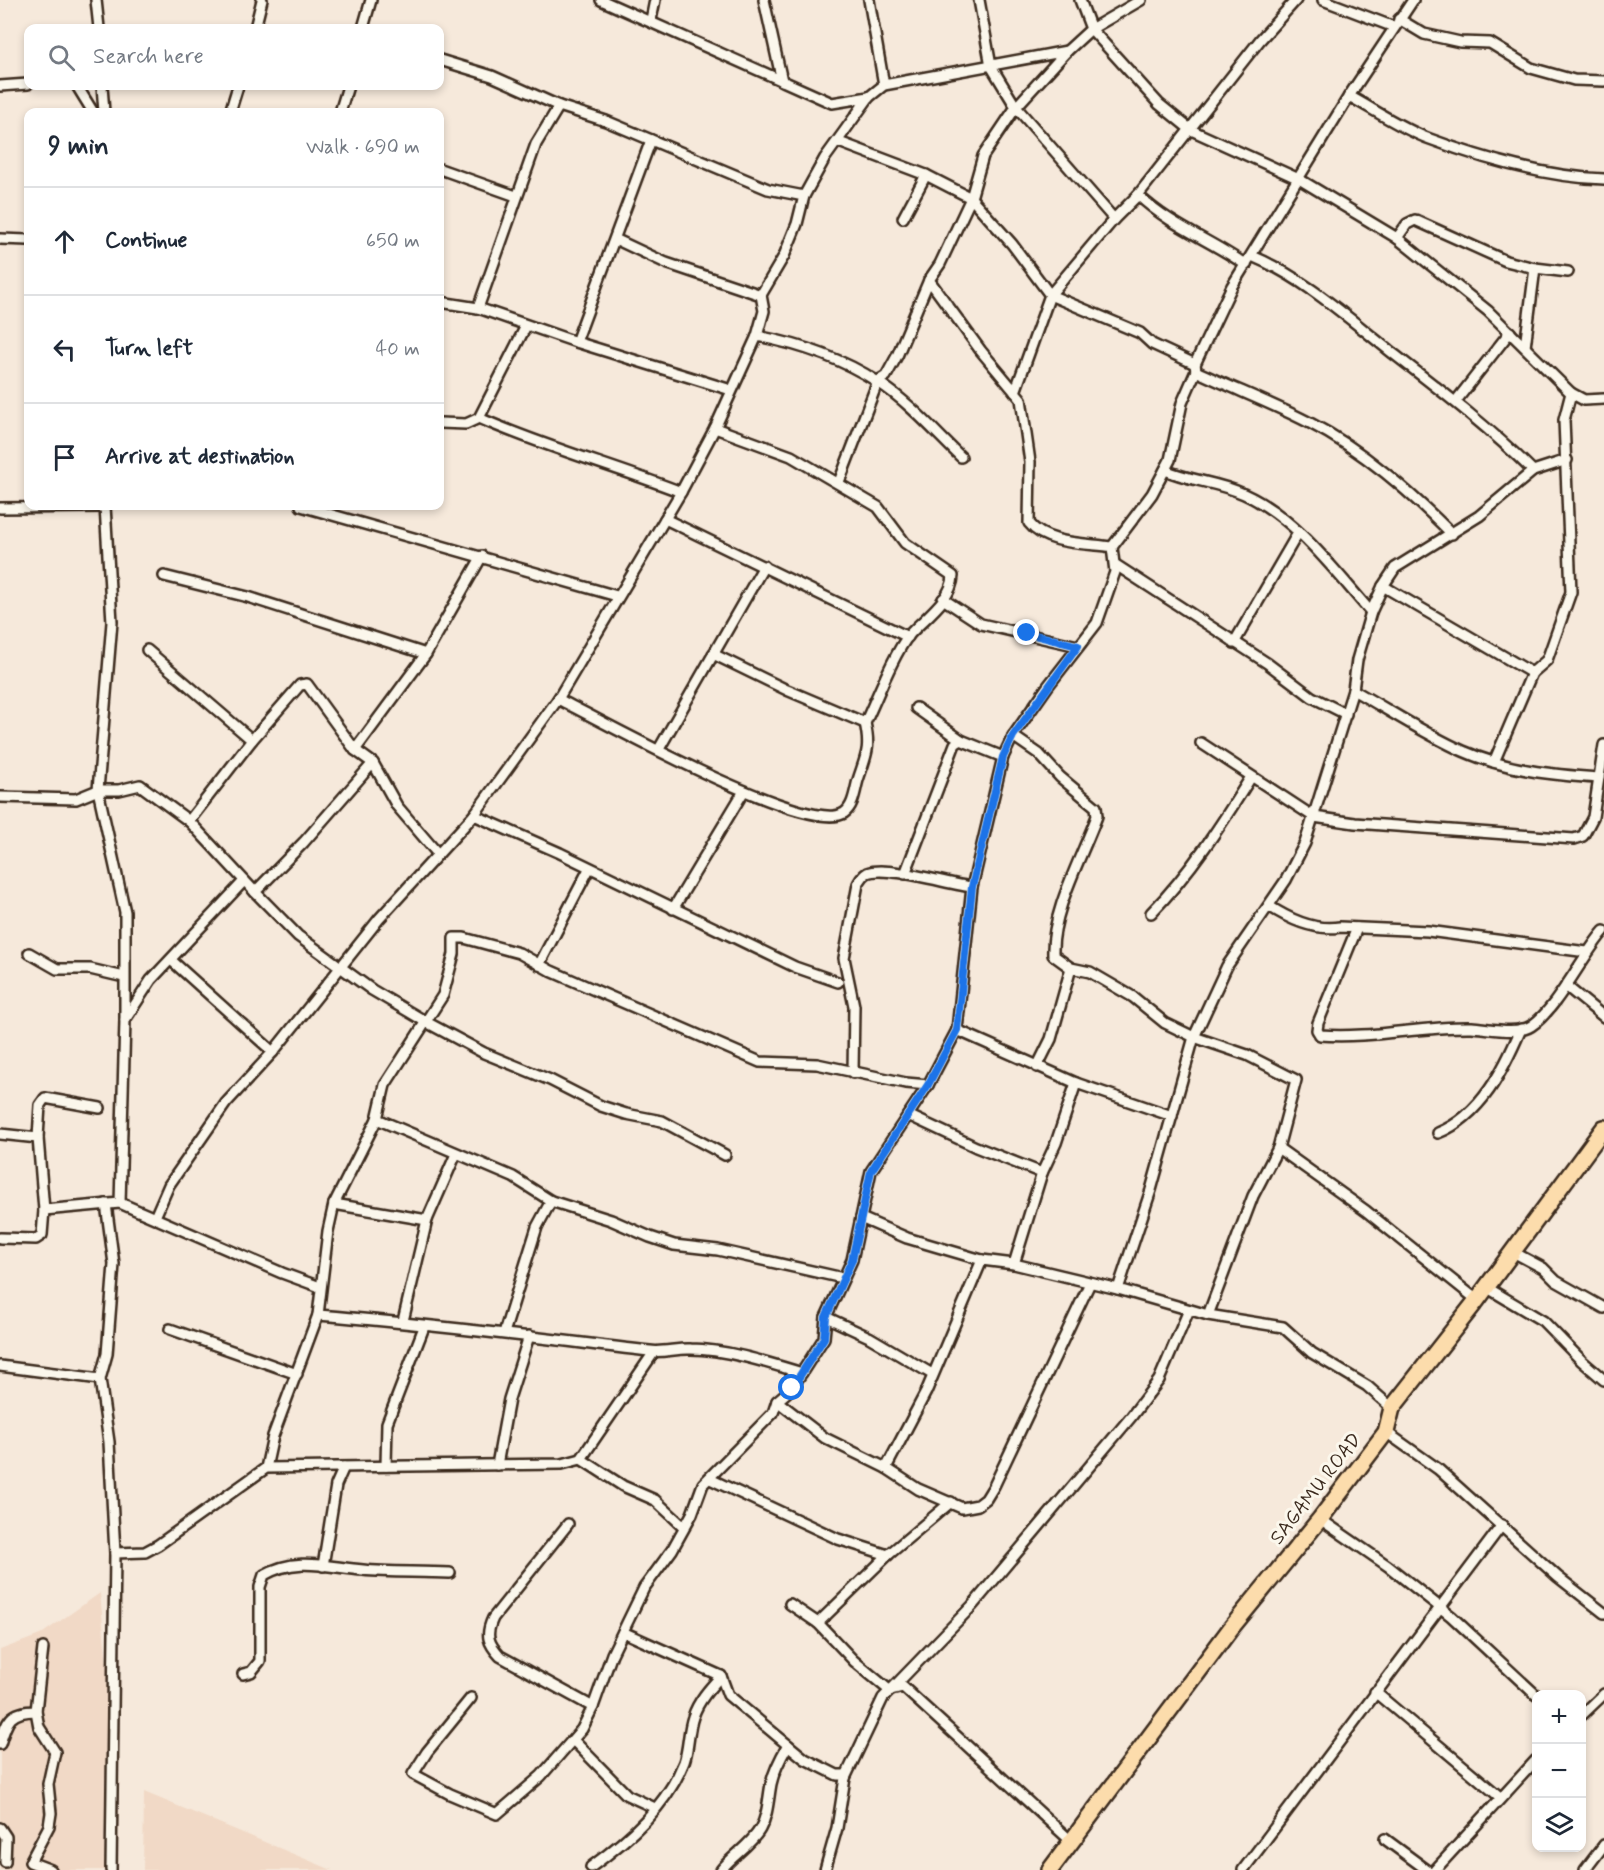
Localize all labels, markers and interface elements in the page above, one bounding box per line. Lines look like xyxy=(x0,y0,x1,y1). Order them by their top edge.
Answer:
search box xyxy=(24,24,444,90)
icon: search xyxy=(45,41,78,74)
text: Search here xyxy=(93,43,204,71)
text: 9 min xyxy=(48,130,109,164)
text: Walk · 690 m xyxy=(306,134,420,161)
icon: ahead xyxy=(48,225,81,258)
text: Continue xyxy=(105,227,187,255)
text: 650 m xyxy=(366,228,420,255)
icon: left xyxy=(48,333,81,366)
text: Turn left xyxy=(105,335,193,363)
text: 40 m xyxy=(376,336,420,363)
icon: arrive xyxy=(48,441,81,474)
text: Arrive at destination xyxy=(105,443,295,471)
route end xyxy=(1013,619,1039,645)
route start xyxy=(778,1374,804,1400)
street label: SAGAMU ROAD xyxy=(1264,1427,1368,1550)
map controls xyxy=(1532,1690,1586,1852)
button: + xyxy=(1532,1690,1586,1744)
button: − xyxy=(1532,1744,1586,1798)
button: layers xyxy=(1532,1798,1586,1852)

